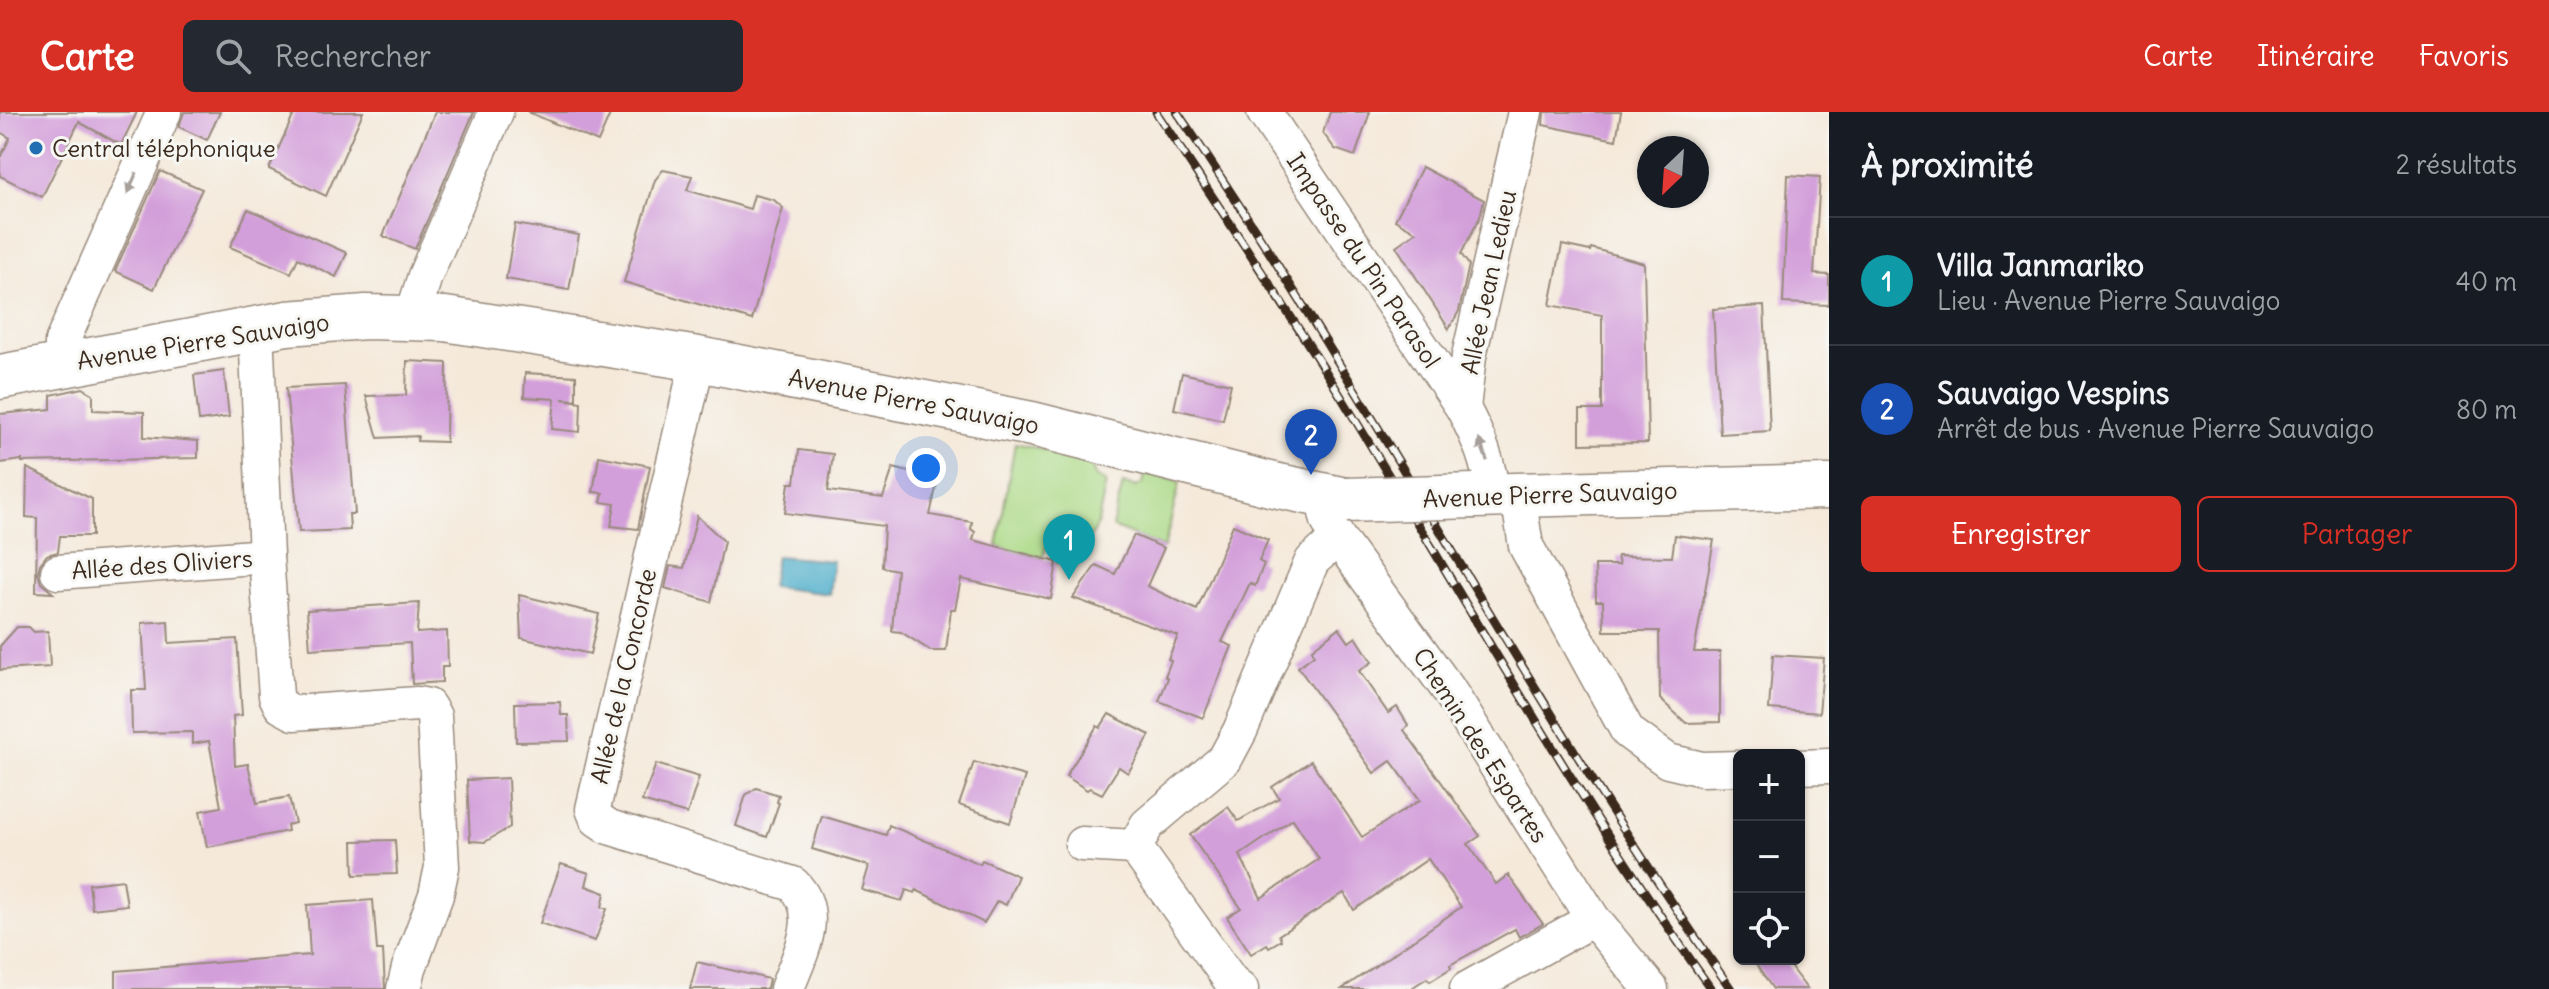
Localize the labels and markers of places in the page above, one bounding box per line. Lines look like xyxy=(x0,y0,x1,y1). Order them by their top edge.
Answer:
place label: Central téléphonique xyxy=(52,133,276,163)
marker: Central téléphonique xyxy=(27,139,45,157)
pin: 2 xyxy=(1285,409,1337,475)
pin: 1 xyxy=(1043,514,1095,580)

